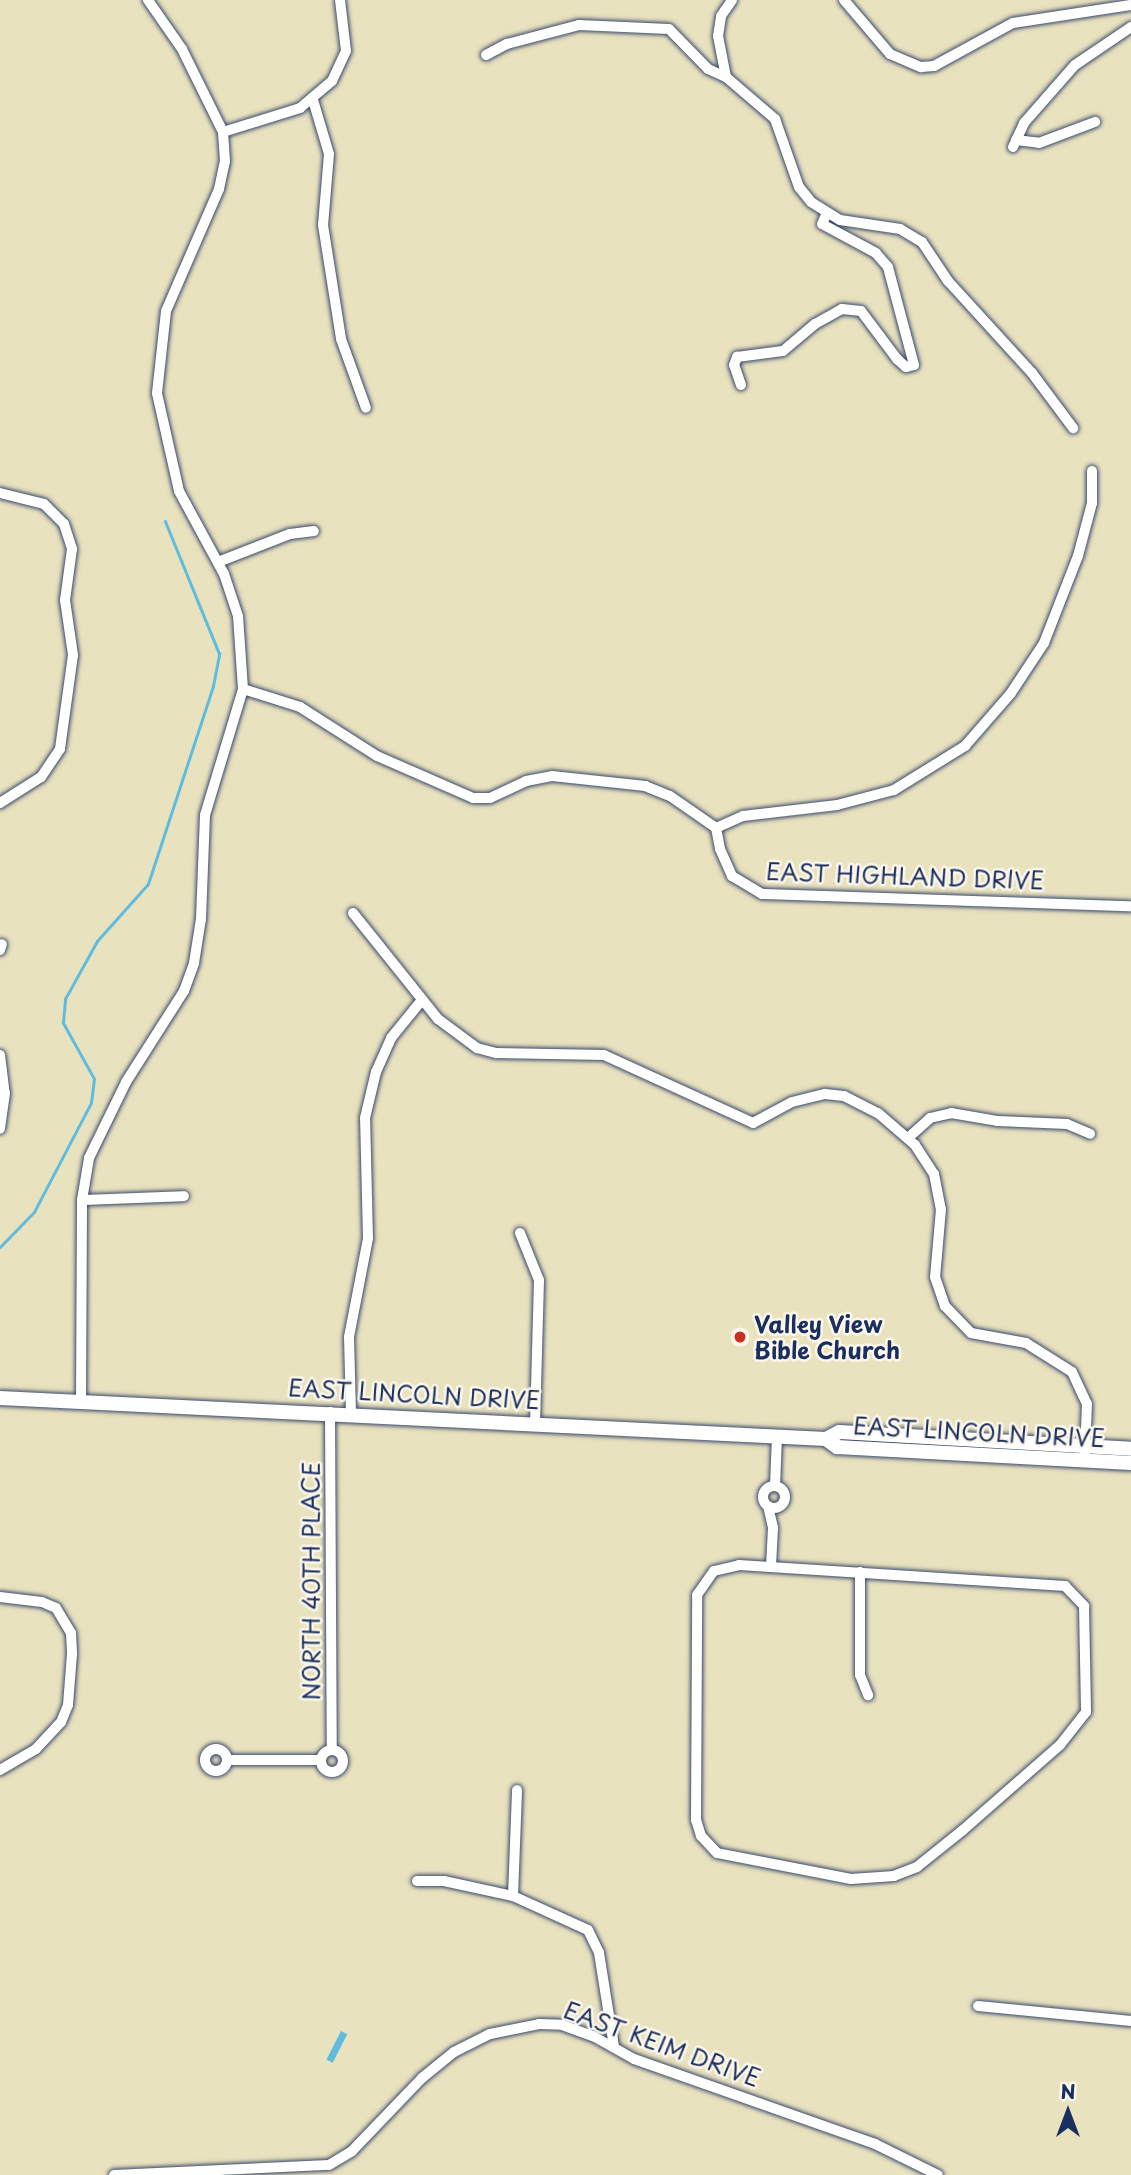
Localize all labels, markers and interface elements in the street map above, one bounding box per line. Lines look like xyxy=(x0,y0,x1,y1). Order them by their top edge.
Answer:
street label: EAST HIGHLAND DRIVE xyxy=(767,857,1043,895)
place label: Valley View Bible Church xyxy=(754,1310,902,1364)
marker: Valley View Bible Church xyxy=(732,1329,748,1345)
street label: EAST LINCOLN DRIVE xyxy=(288,1374,540,1414)
street label: EAST LINCOLN DRIVE xyxy=(853,1412,1105,1452)
street label: NORTH 40TH PLACE xyxy=(297,1461,325,1701)
street label: EAST KEIM DRIVE xyxy=(560,1996,764,2092)
north arrow xyxy=(1033,2077,1103,2147)
text: N xyxy=(1060,2077,1076,2105)

